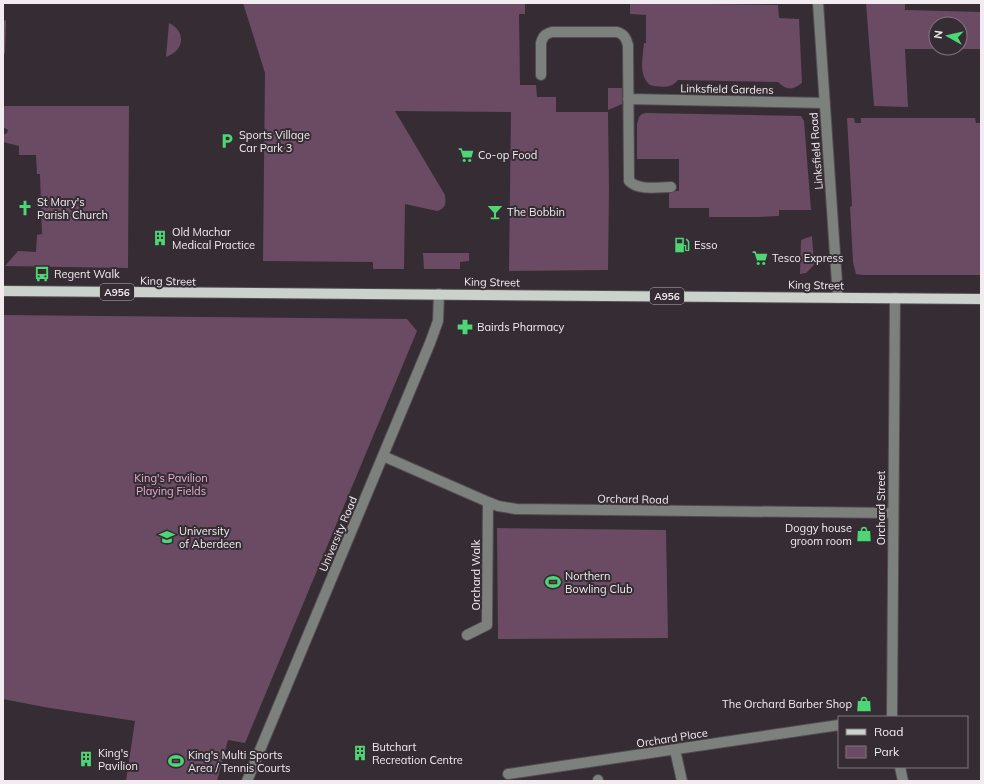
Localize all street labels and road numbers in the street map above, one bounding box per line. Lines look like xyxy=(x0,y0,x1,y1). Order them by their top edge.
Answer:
street label: Linksfield Gardens xyxy=(680,81,774,97)
street label: Linksfield Road xyxy=(806,112,826,190)
street label: King Street xyxy=(140,274,196,288)
street label: King Street xyxy=(464,275,520,289)
street label: King Street xyxy=(788,278,844,292)
road number: A956 xyxy=(100,284,134,300)
road number: A956 xyxy=(650,288,684,304)
street label: Orchard Street xyxy=(874,470,888,545)
street label: Orchard Road xyxy=(597,491,669,507)
street label: University Road xyxy=(316,494,360,574)
street label: Orchard Walk xyxy=(469,539,483,610)
street label: Orchard Place xyxy=(635,725,709,751)

